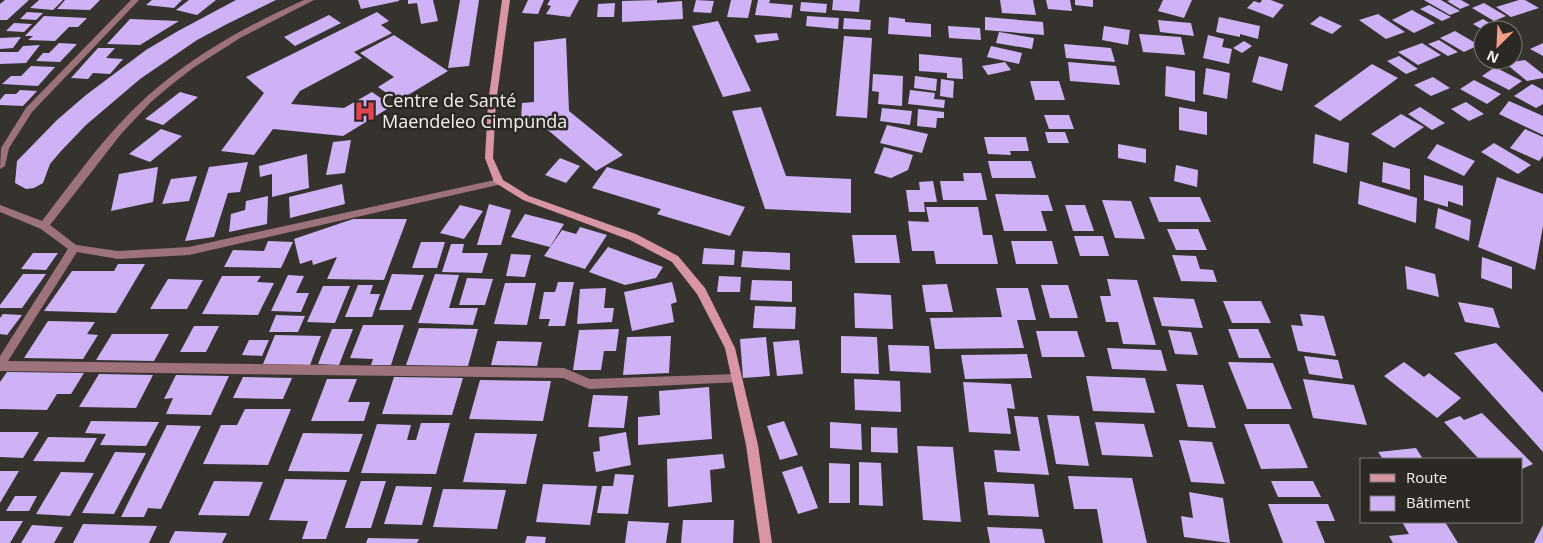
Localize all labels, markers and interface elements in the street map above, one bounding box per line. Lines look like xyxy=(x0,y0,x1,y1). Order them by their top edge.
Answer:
north arrow xyxy=(1473,20,1523,70)
text: N xyxy=(1483,46,1502,68)
place label: Centre de Santé Maendeleo Cimpunda xyxy=(382,88,567,133)
hospital icon: Centre de Santé Maendeleo Cimpunda xyxy=(352,98,378,124)
legend xyxy=(1360,458,1523,523)
text: Route xyxy=(1406,467,1447,487)
text: Bâtiment xyxy=(1406,492,1470,512)

